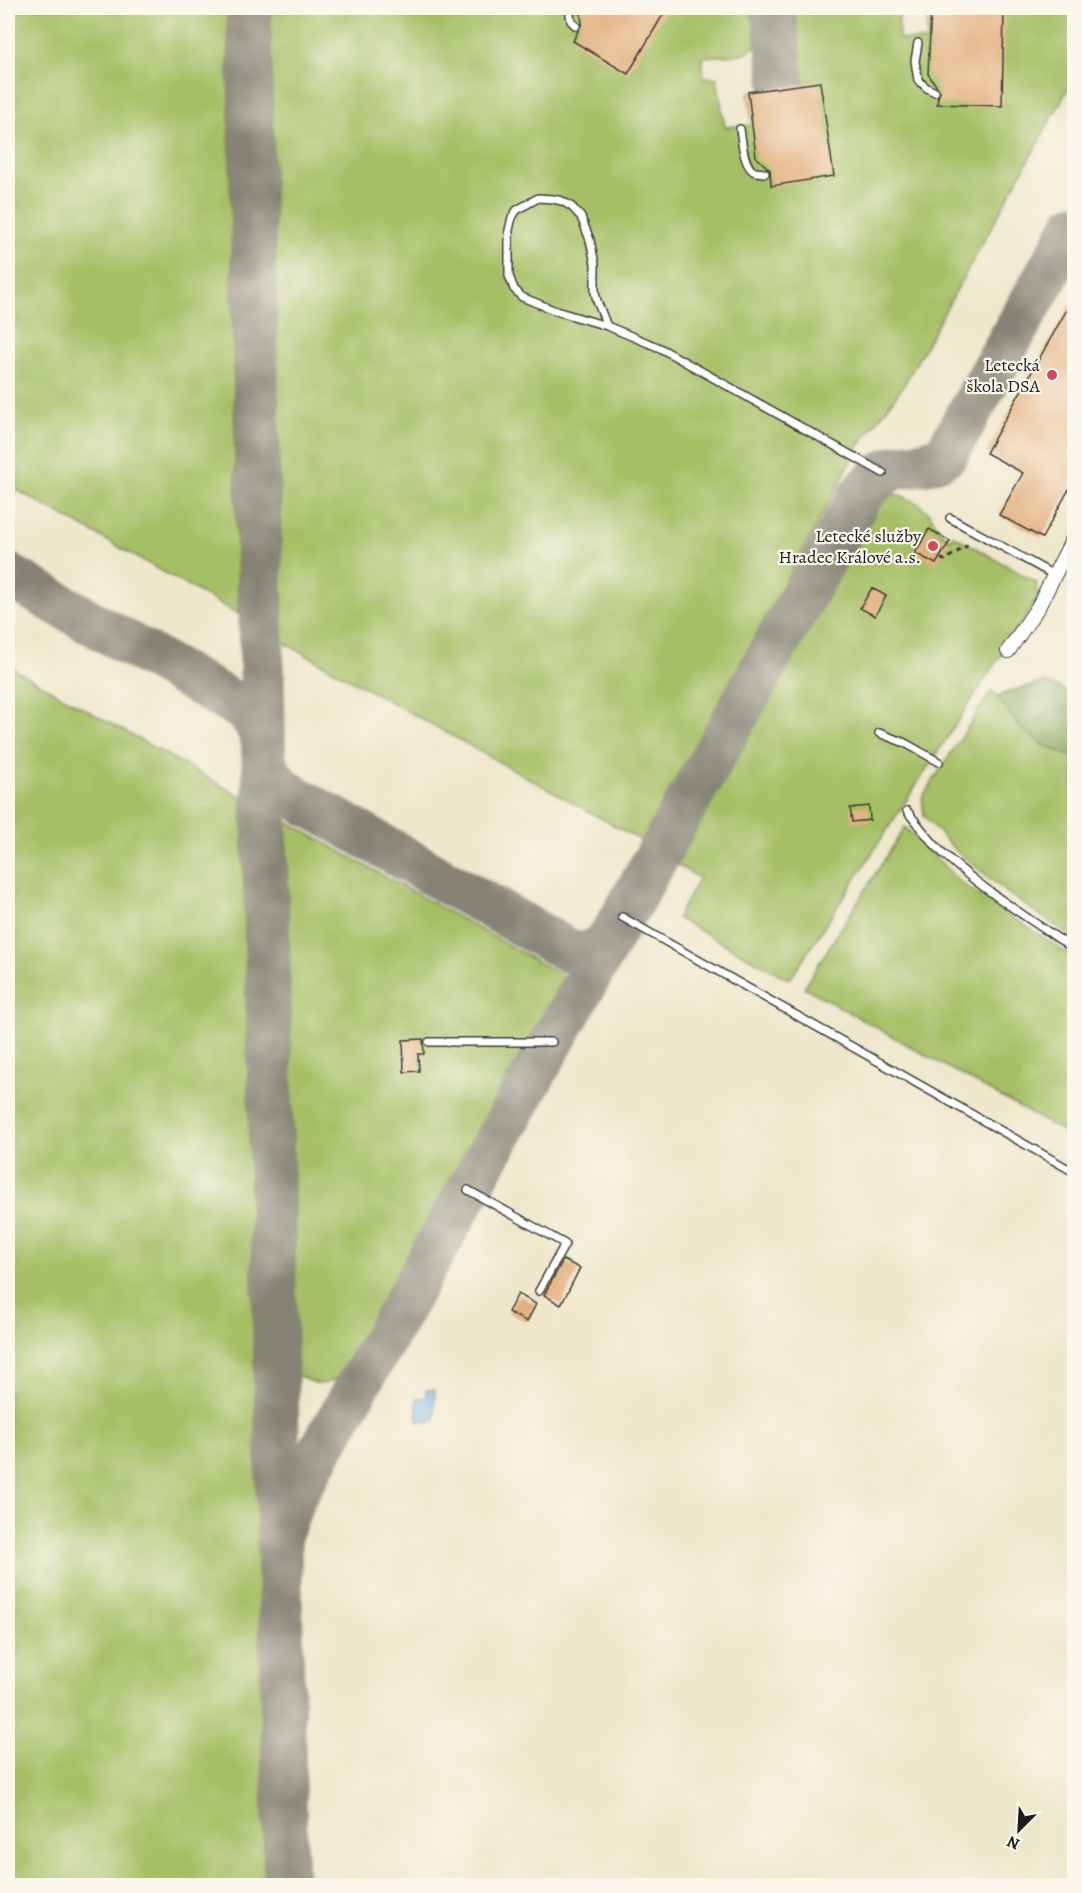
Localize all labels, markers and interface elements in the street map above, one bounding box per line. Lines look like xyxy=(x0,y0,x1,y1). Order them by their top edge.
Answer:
place label: Letecká škola DSA xyxy=(966,353,1041,398)
marker: Letecká škola DSA xyxy=(1045,368,1059,382)
place label: Letecké služby Hradec Králové a.s. xyxy=(779,524,922,569)
marker: Letecké služby Hradec Králové a.s. xyxy=(926,539,940,553)
north arrow xyxy=(989,1800,1049,1860)
text: N xyxy=(1003,1830,1023,1855)

